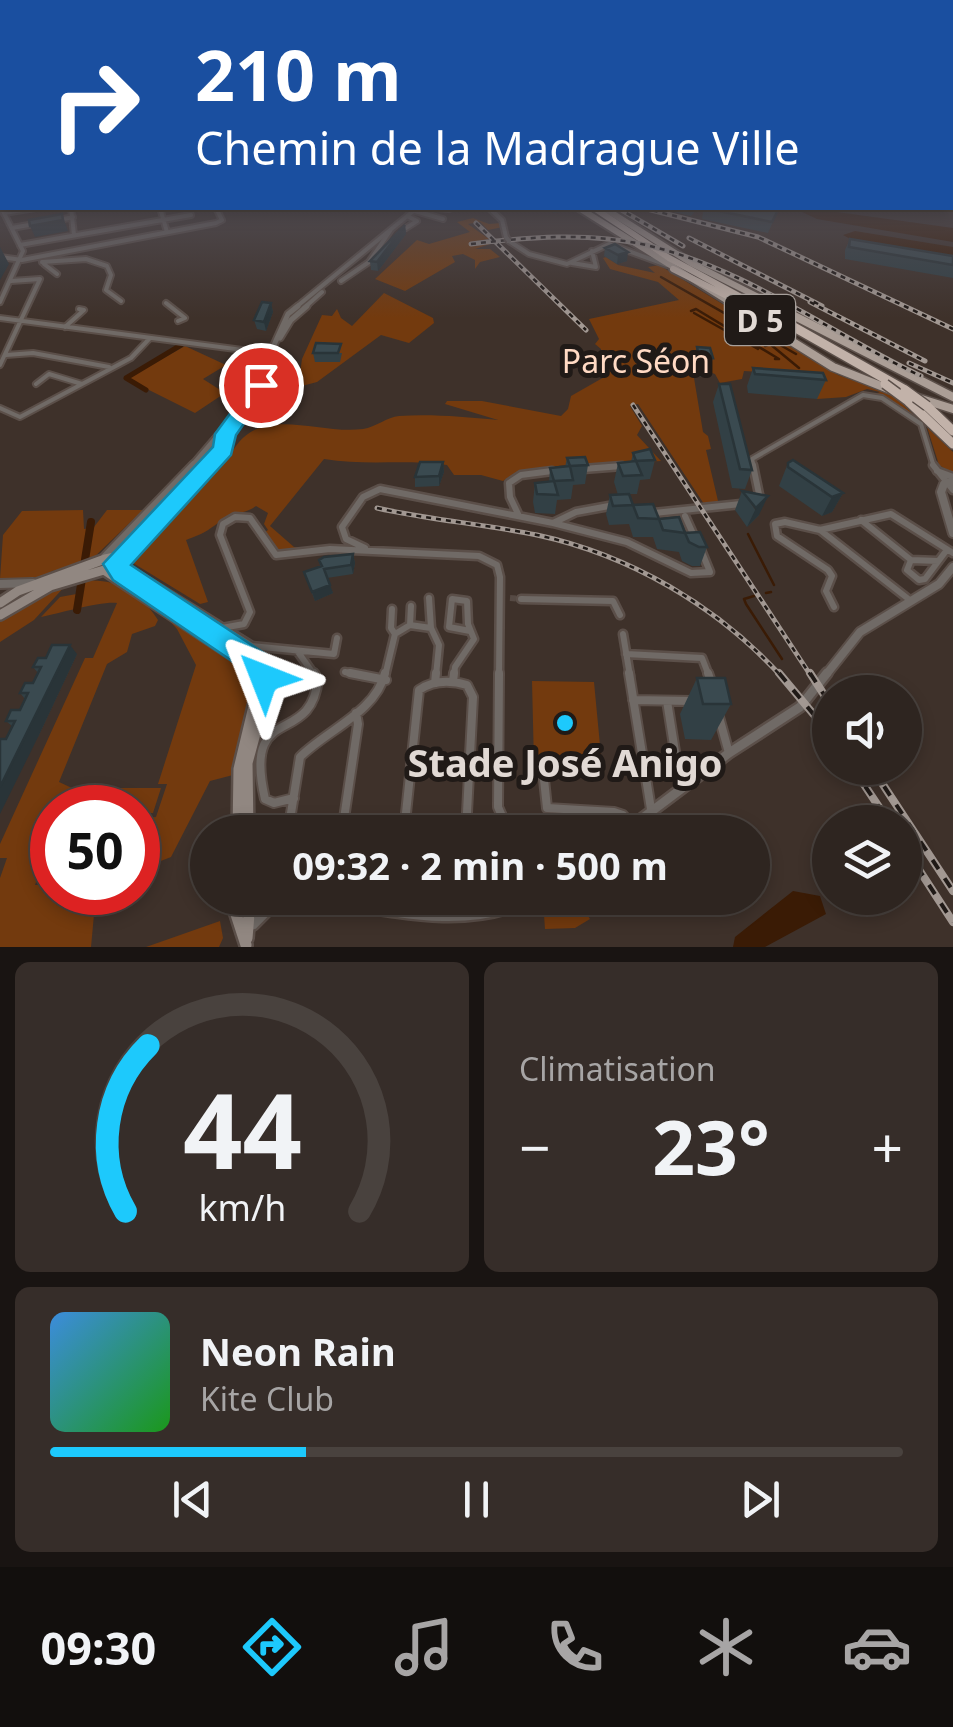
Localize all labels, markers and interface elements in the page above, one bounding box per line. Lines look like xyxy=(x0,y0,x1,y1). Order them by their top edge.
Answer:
text: 210 m xyxy=(195,26,402,122)
icon: right xyxy=(30,40,160,170)
text: Chemin de la Madrague Ville xyxy=(195,117,800,178)
road number: D 5 xyxy=(725,295,795,345)
park label: Parc Séon xyxy=(562,339,710,382)
pin xyxy=(219,343,304,428)
icon: arrive xyxy=(234,358,289,413)
position arrow xyxy=(212,626,316,730)
map controls xyxy=(812,675,922,915)
button: sound xyxy=(812,675,922,785)
marker: Stade José Anigo xyxy=(554,712,576,734)
place label: Stade José Anigo xyxy=(408,736,722,788)
speed limit sign: 50 xyxy=(30,785,160,915)
button: layers xyxy=(812,805,922,915)
text: 09:32 · 2 min · 500 m xyxy=(292,839,668,891)
text: Climatisation xyxy=(519,1047,716,1090)
text: 44 xyxy=(183,1058,301,1199)
text: 23° xyxy=(652,1095,770,1197)
text: − xyxy=(519,1109,550,1184)
text: + xyxy=(872,1109,903,1184)
text: km/h xyxy=(198,1183,286,1231)
text: Neon Rain xyxy=(200,1325,396,1377)
text: Kite Club xyxy=(200,1377,334,1420)
icon: previous xyxy=(165,1472,220,1527)
icon: pause xyxy=(449,1472,504,1527)
icon: next xyxy=(733,1472,788,1527)
icon: directions xyxy=(237,1612,307,1682)
icon: music xyxy=(389,1612,459,1682)
icon: phone xyxy=(540,1612,610,1682)
icon: climate xyxy=(691,1612,761,1682)
icon: car xyxy=(842,1612,912,1682)
text: 09:30 xyxy=(41,1617,156,1678)

